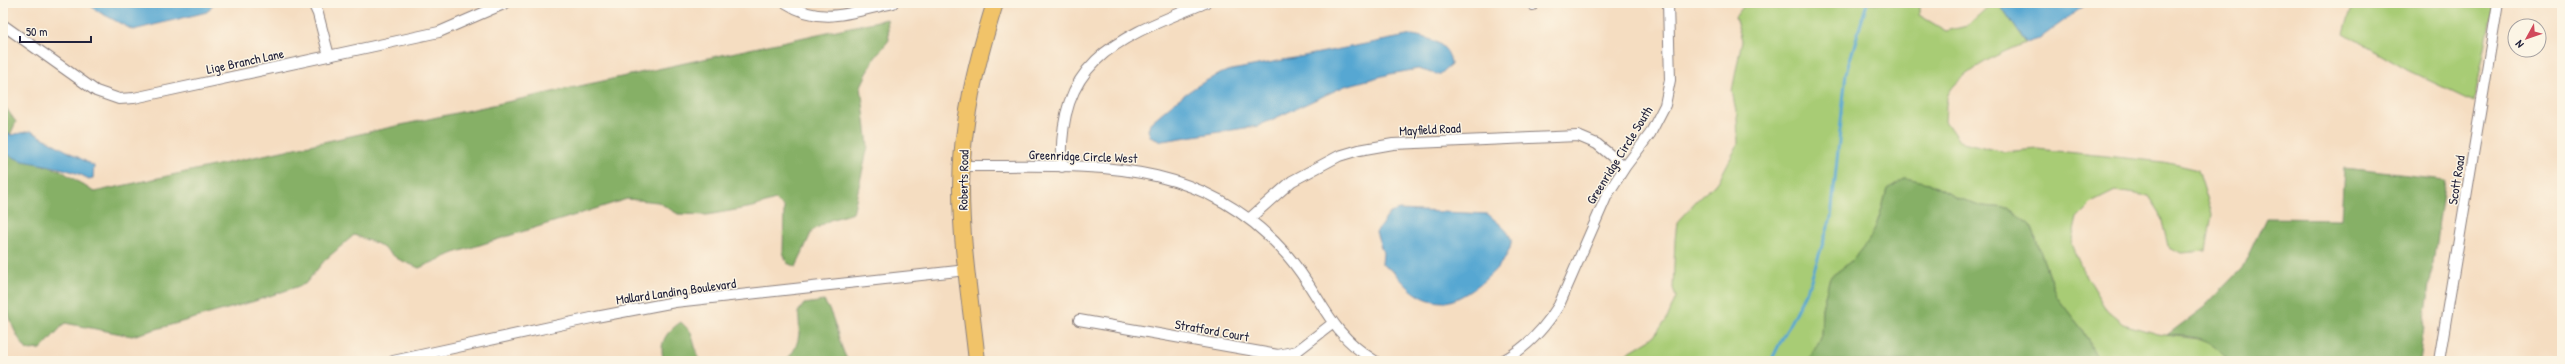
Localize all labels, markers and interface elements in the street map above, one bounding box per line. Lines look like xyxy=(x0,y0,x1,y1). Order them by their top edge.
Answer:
scale bar xyxy=(20,18,91,44)
north arrow xyxy=(2507,18,2547,58)
text: 50 m xyxy=(26,23,47,40)
text: N xyxy=(2512,38,2527,51)
street label: Lige Branch Lane xyxy=(205,44,285,78)
street label: Greenridge Circle South xyxy=(1582,102,1657,207)
street label: Mayfield Road xyxy=(1399,118,1461,140)
street label: Greenridge Circle West xyxy=(1028,145,1138,167)
street label: Roberts Road xyxy=(953,150,973,210)
street label: Scott Road xyxy=(2443,154,2469,206)
street label: Mallard Landing Boulevard xyxy=(615,274,737,308)
street label: Stratford Court xyxy=(1173,315,1251,345)

